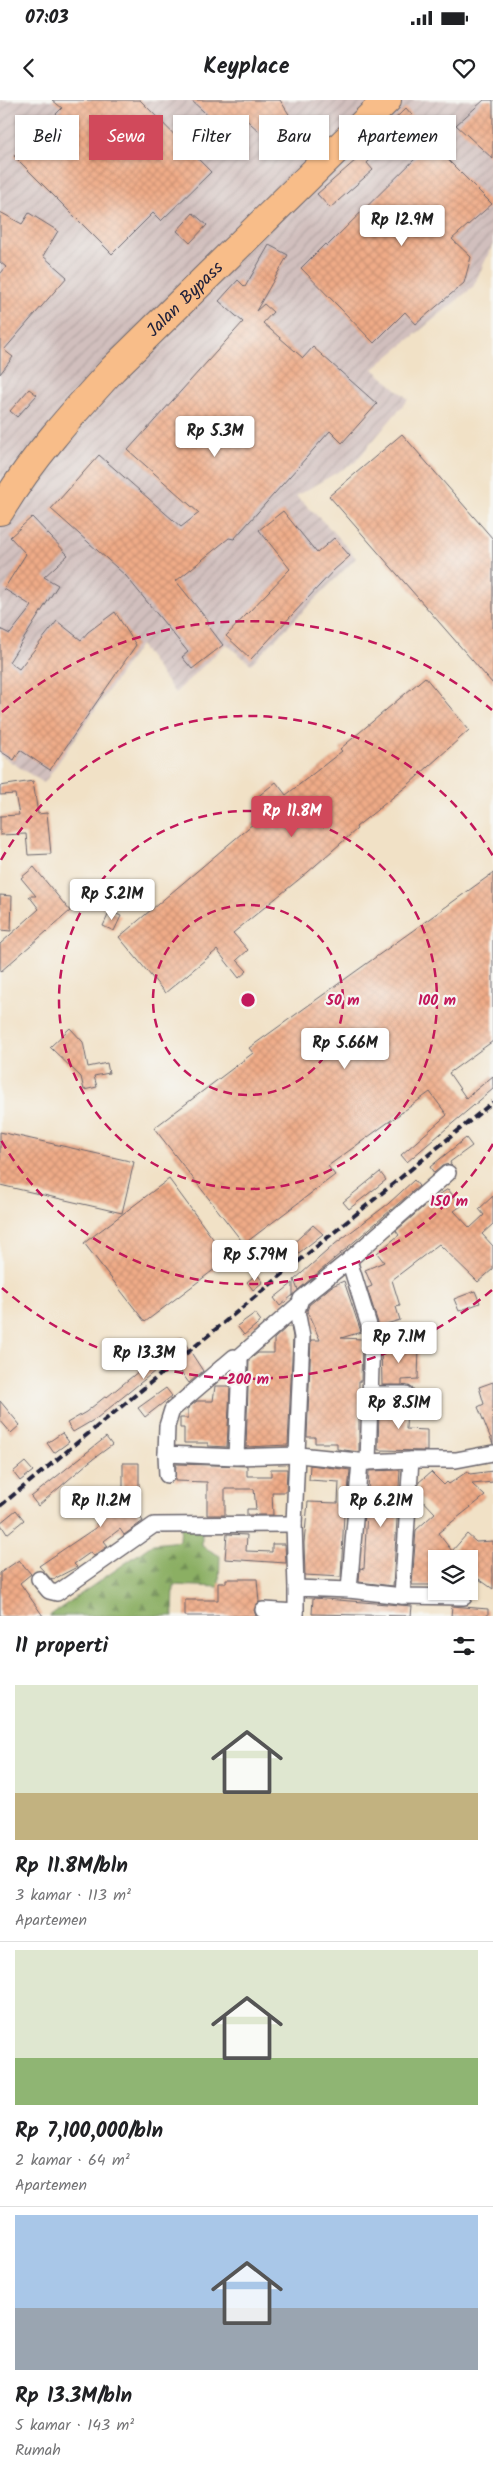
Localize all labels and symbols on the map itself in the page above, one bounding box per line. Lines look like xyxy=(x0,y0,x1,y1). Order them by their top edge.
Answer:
pin: Rp 12.9M xyxy=(350,204,454,247)
street label: Jalan Bypass xyxy=(140,255,231,345)
pin: Rp 5.3M xyxy=(169,416,261,458)
pin: Rp 11.8M xyxy=(240,796,344,838)
pin: Rp 5.21M xyxy=(60,878,164,921)
text: 50 m xyxy=(325,989,360,1013)
text: 100 m xyxy=(418,989,456,1013)
centre of rings xyxy=(239,991,257,1009)
pin: Rp 5.66M xyxy=(293,1028,397,1070)
text: 150 m xyxy=(430,1190,468,1214)
pin: Rp 5.79M xyxy=(203,1240,307,1282)
pin: Rp 7.1M xyxy=(353,1322,445,1364)
pin: Rp 13.3M xyxy=(92,1338,196,1380)
text: 200 m xyxy=(227,1368,269,1392)
pin: Rp 8.51M xyxy=(347,1388,451,1430)
pin: Rp 11.2M xyxy=(49,1486,153,1528)
pin: Rp 6.21M xyxy=(329,1486,433,1528)

